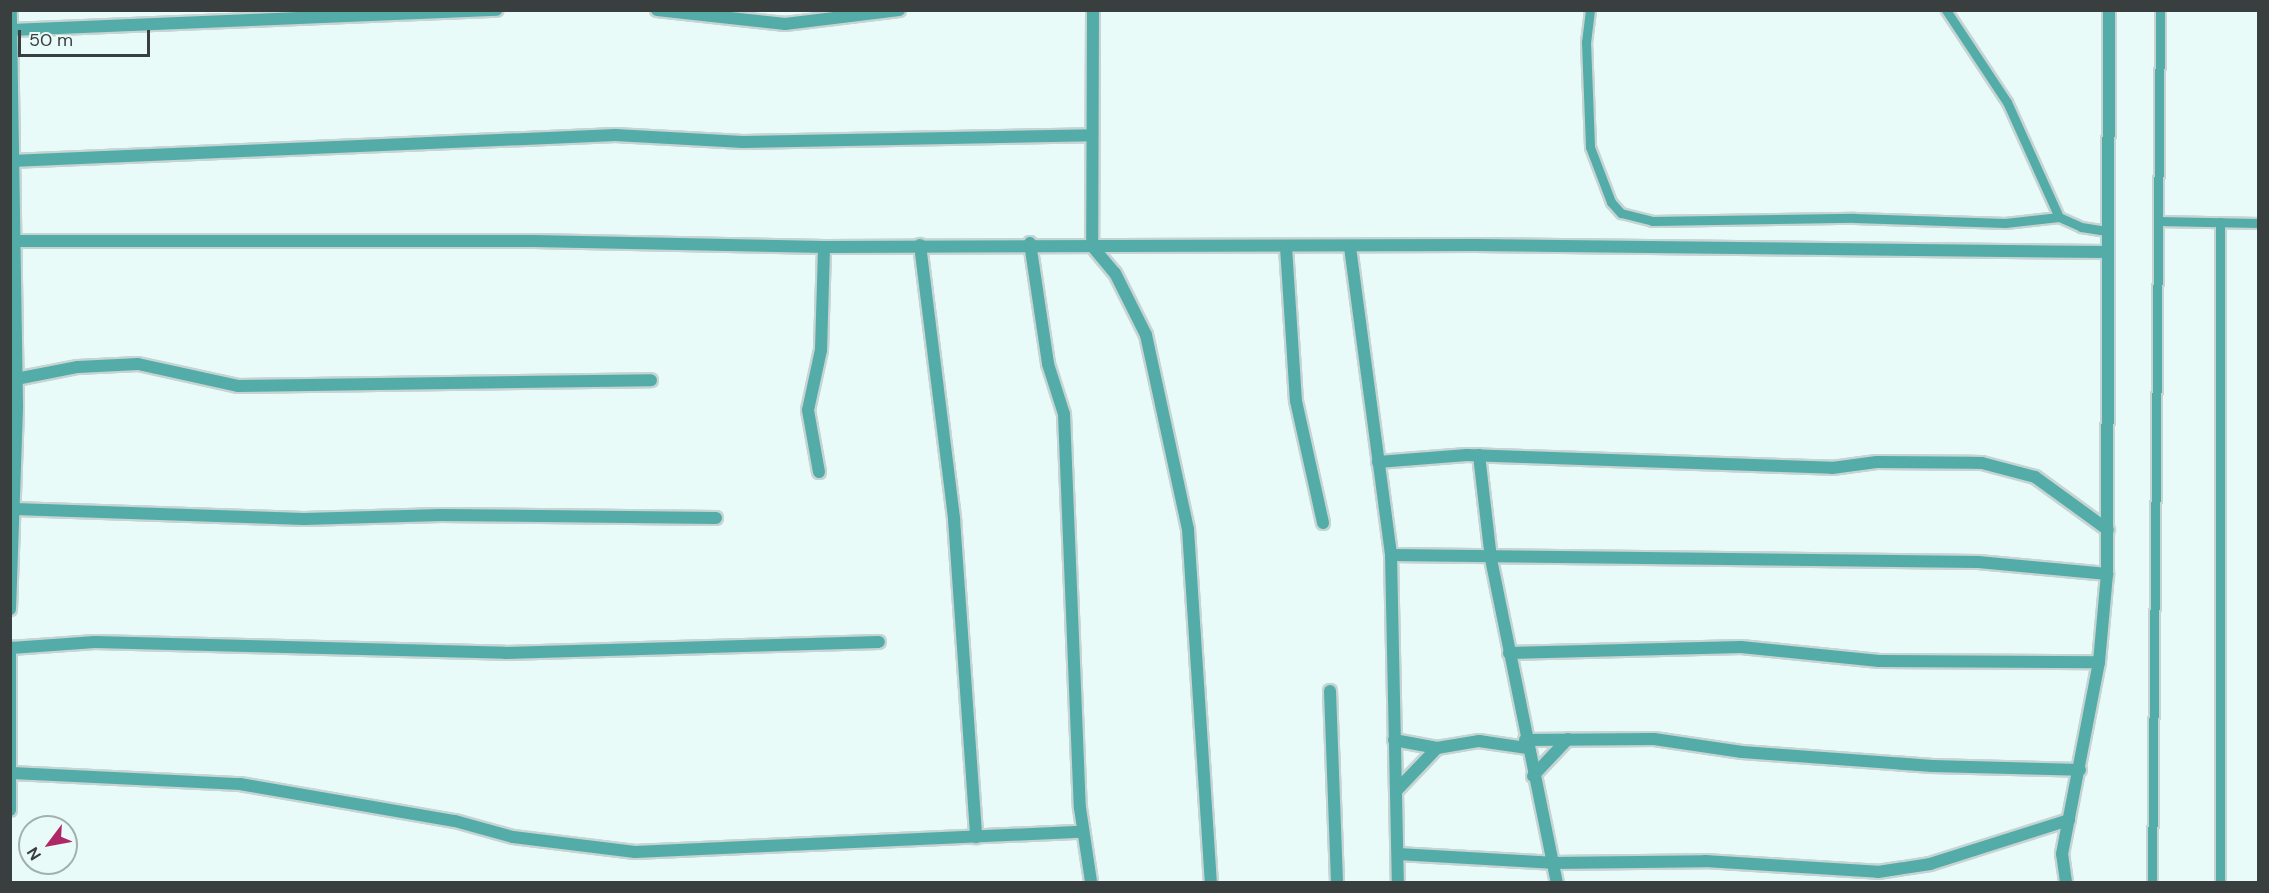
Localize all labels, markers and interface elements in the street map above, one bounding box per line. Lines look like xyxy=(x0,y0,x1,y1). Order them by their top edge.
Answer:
scale bar xyxy=(21,18,153,56)
text: 50 m xyxy=(29,28,73,52)
north arrow xyxy=(18,815,78,875)
text: N xyxy=(22,843,46,864)

